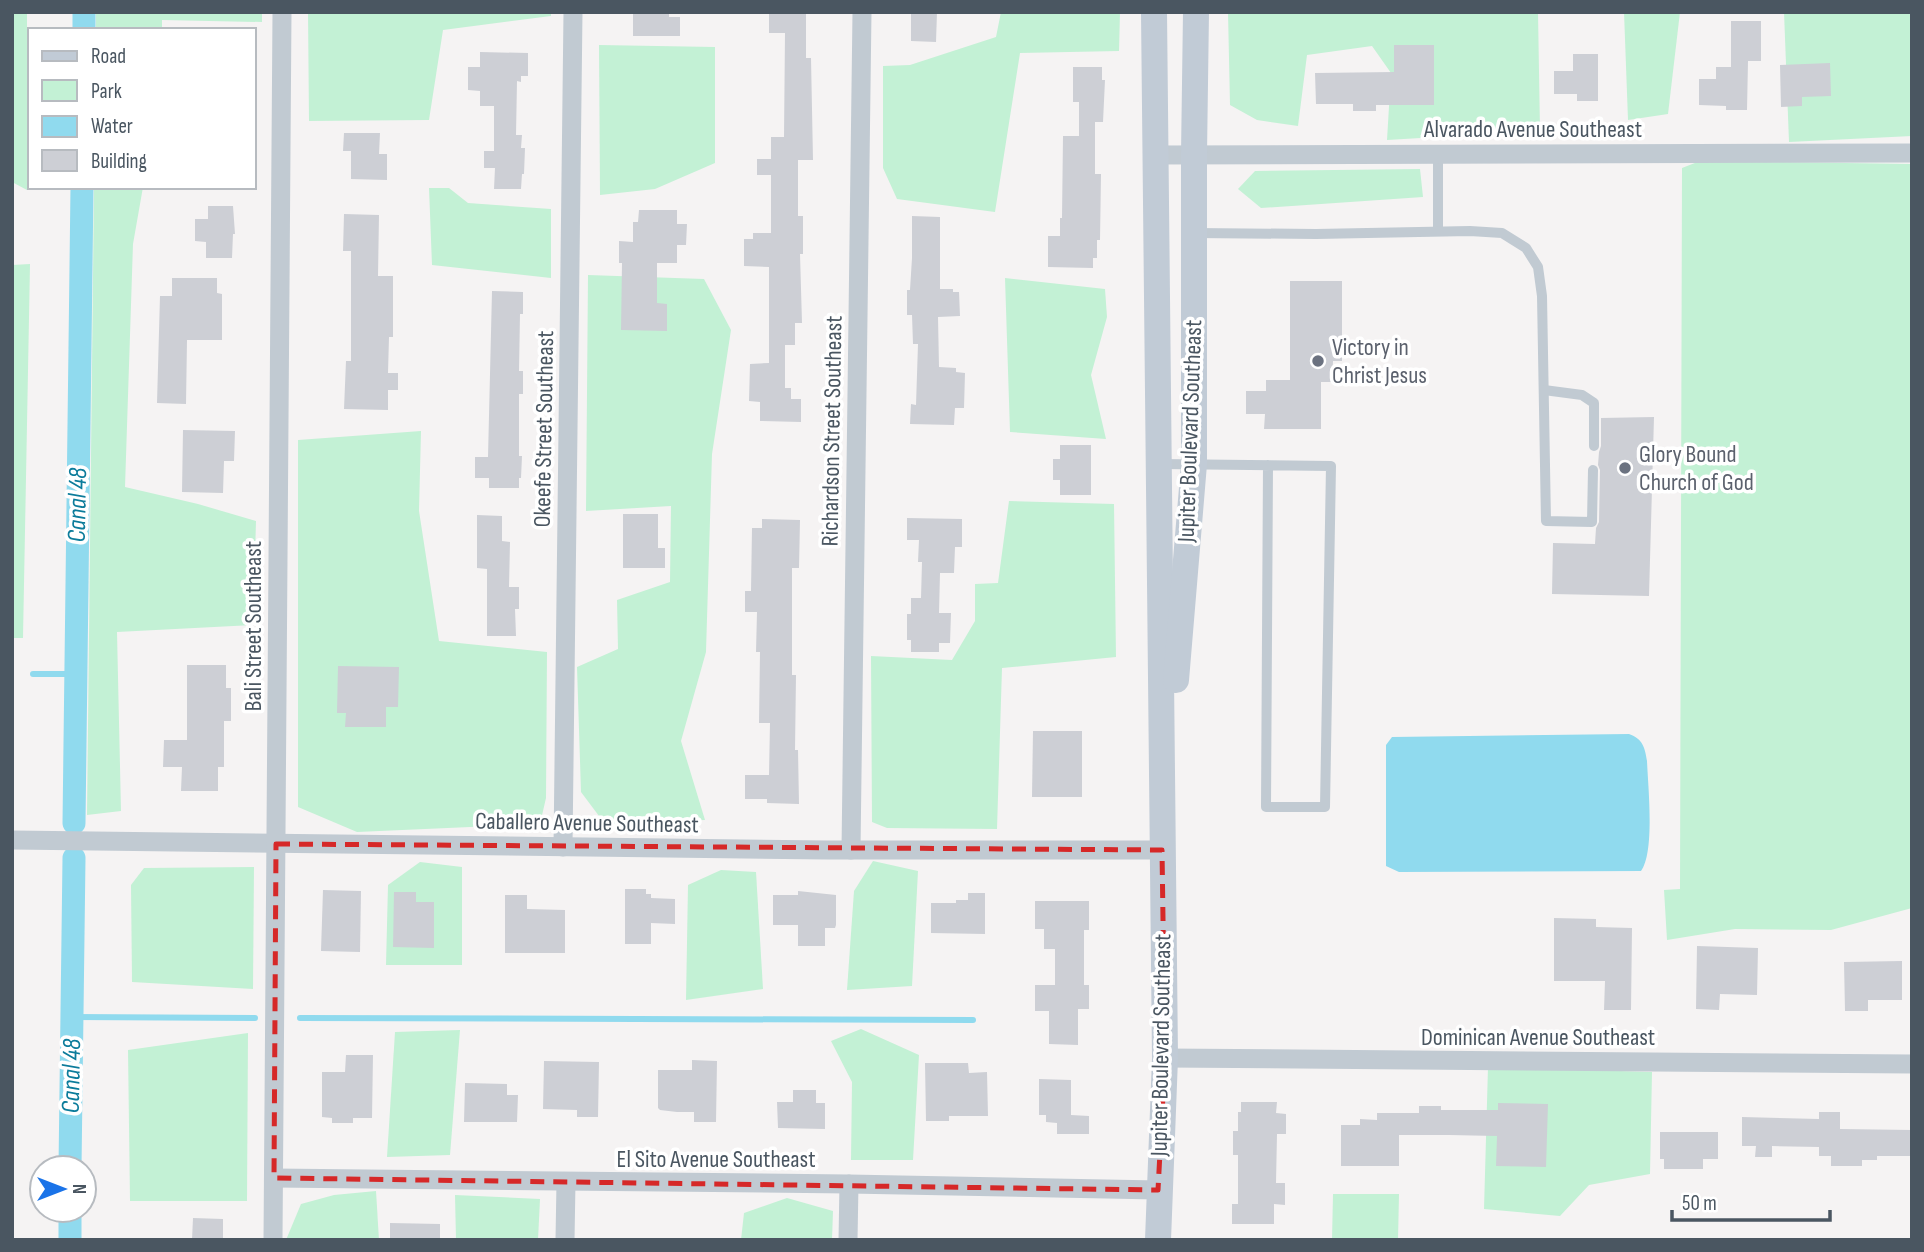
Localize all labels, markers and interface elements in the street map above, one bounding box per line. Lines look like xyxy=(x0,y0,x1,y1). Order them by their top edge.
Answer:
legend xyxy=(28,28,256,189)
text: Road xyxy=(91,44,126,69)
text: Park xyxy=(91,79,122,104)
text: Water xyxy=(91,114,133,139)
street label: Alvarado Avenue Southeast xyxy=(1423,115,1642,144)
text: Building xyxy=(91,149,147,174)
street label: Richardson Street Southeast xyxy=(815,315,849,547)
street label: Jupiter Boulevard Southeast xyxy=(1172,319,1208,544)
street label: Okeefe Street Southeast xyxy=(528,330,560,528)
place label: Victory in Christ Jesus xyxy=(1332,333,1427,390)
marker: Victory in Christ Jesus xyxy=(1310,353,1326,369)
place label: Glory Bound Church of God xyxy=(1639,440,1754,497)
marker: Glory Bound Church of God xyxy=(1617,460,1633,476)
water label: Canal 48 xyxy=(62,467,94,543)
street label: Bali Street Southeast xyxy=(239,541,268,711)
street label: Caballero Avenue Southeast xyxy=(475,807,699,839)
street label: Jupiter Boulevard Southeast xyxy=(1145,933,1177,1158)
street label: Dominican Avenue Southeast xyxy=(1421,1023,1655,1052)
water label: Canal 48 xyxy=(56,1038,88,1114)
street label: El Sito Avenue Southeast xyxy=(617,1145,815,1174)
north arrow xyxy=(28,1154,98,1224)
scale bar xyxy=(1672,1178,1829,1222)
text: N xyxy=(67,1184,90,1194)
text: 50 m xyxy=(1682,1191,1717,1216)

